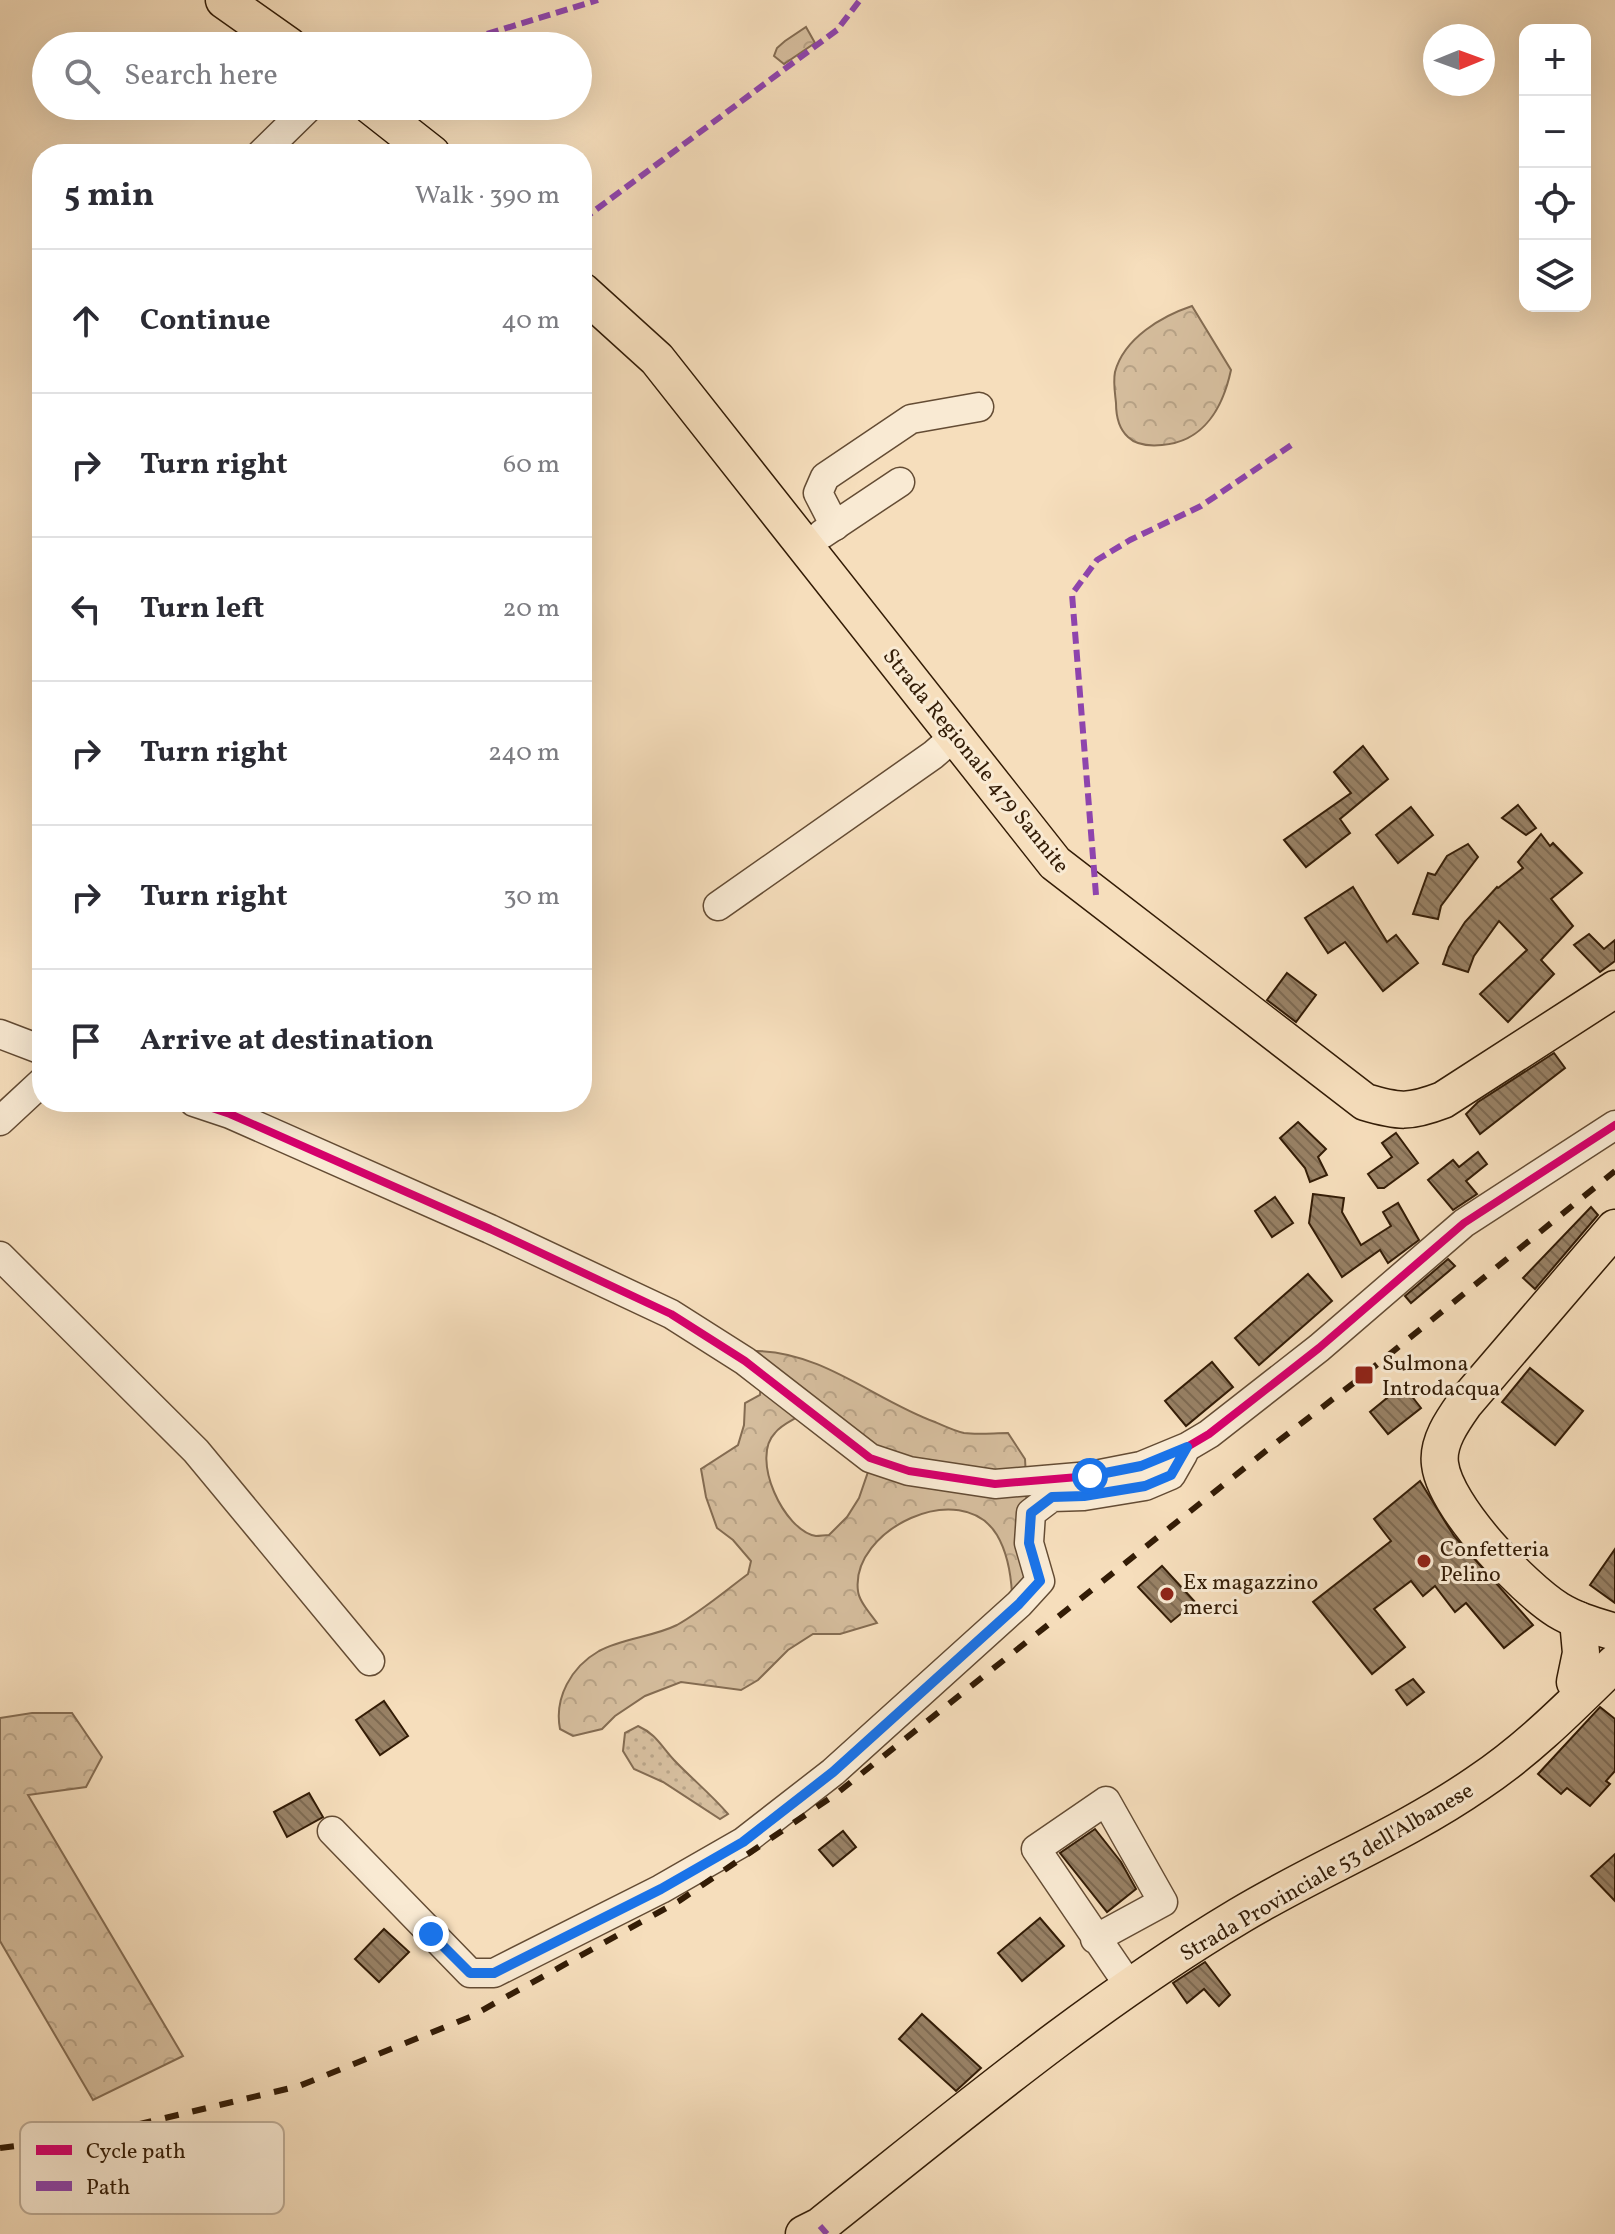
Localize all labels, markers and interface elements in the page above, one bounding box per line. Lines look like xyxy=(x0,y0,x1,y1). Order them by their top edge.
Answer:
north arrow xyxy=(1423,24,1495,96)
map controls xyxy=(1519,24,1591,312)
button: + xyxy=(1519,24,1591,96)
search box xyxy=(32,32,592,120)
icon: search xyxy=(60,54,104,98)
text: Search here xyxy=(124,55,278,97)
button: − xyxy=(1519,96,1591,168)
button: locate xyxy=(1519,168,1591,240)
text: 5 min xyxy=(64,173,154,220)
text: Walk · 390 m xyxy=(415,178,560,214)
button: layers xyxy=(1519,240,1591,312)
icon: ahead xyxy=(64,299,108,343)
text: Continue xyxy=(140,300,271,342)
text: 40 m xyxy=(501,303,560,339)
icon: right xyxy=(64,443,108,487)
text: Turn right xyxy=(140,444,288,486)
text: 60 m xyxy=(503,447,560,483)
icon: left xyxy=(64,587,108,631)
text: Turn left xyxy=(140,588,264,630)
text: 20 m xyxy=(502,591,560,627)
street label: Strada Regionale 479 Sannite xyxy=(875,643,1076,881)
icon: right xyxy=(64,731,108,775)
text: Turn right xyxy=(140,732,288,774)
text: 240 m xyxy=(488,735,560,771)
icon: right xyxy=(64,875,108,919)
text: Turn right xyxy=(140,876,288,918)
text: 30 m xyxy=(503,879,560,915)
icon: arrive xyxy=(64,1019,108,1063)
text: Arrive at destination xyxy=(140,1020,434,1062)
place label: Sulmona Introdacqua xyxy=(1382,1349,1500,1405)
marker: Sulmona Introdacqua xyxy=(1353,1364,1375,1386)
route start xyxy=(1072,1458,1108,1494)
place label: Confetteria Pelino xyxy=(1440,1535,1549,1591)
marker: Confetteria Pelino xyxy=(1415,1552,1433,1570)
place label: Ex magazzino merci xyxy=(1183,1568,1318,1624)
marker: Ex magazzino merci xyxy=(1158,1585,1176,1603)
street label: Strada Provinciale 53 dell'Albanese xyxy=(1175,1776,1480,1970)
route end xyxy=(413,1916,449,1952)
legend xyxy=(20,2122,284,2214)
text: Cycle path xyxy=(86,2137,186,2168)
text: Path xyxy=(86,2173,130,2204)

